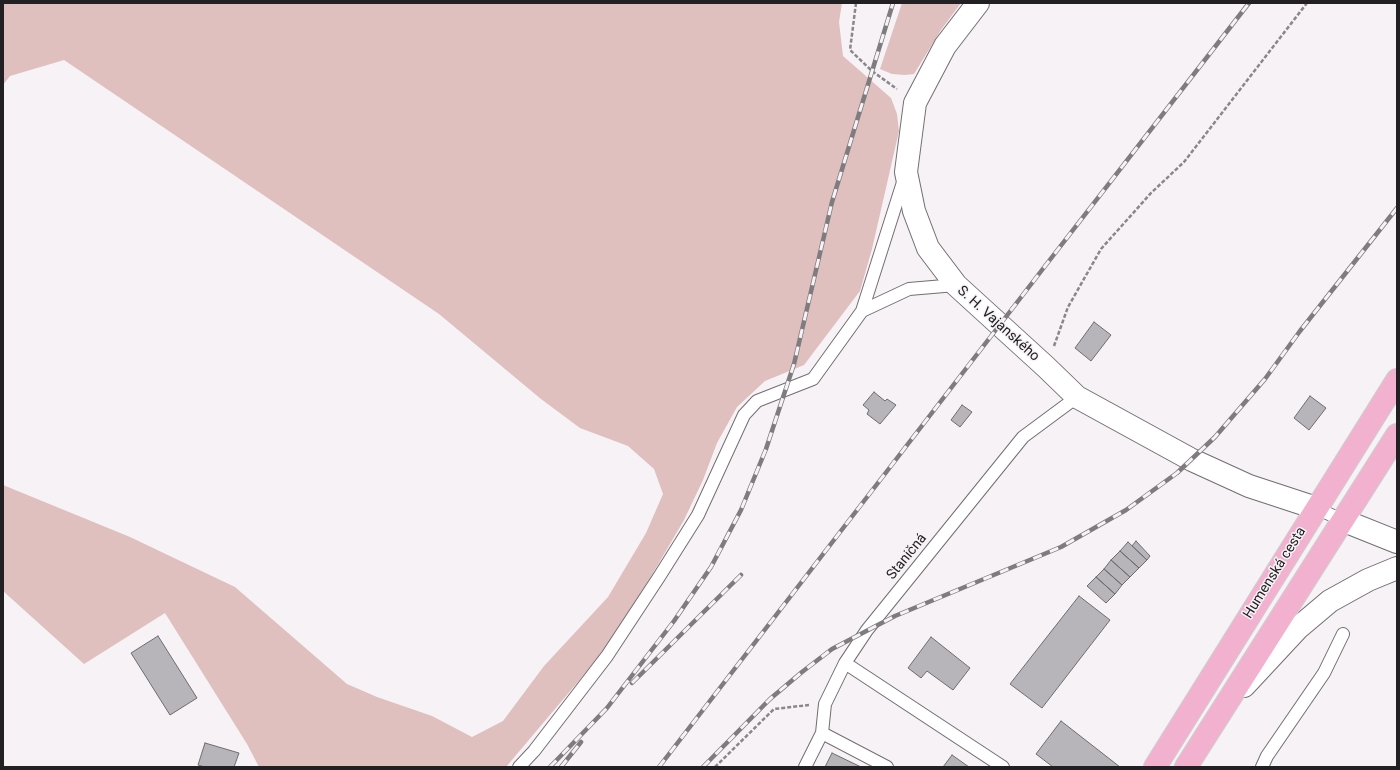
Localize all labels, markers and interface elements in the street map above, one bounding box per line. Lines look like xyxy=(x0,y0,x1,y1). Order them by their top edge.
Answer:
street label: S. H. Vajanského xyxy=(953,283,1043,365)
street label: Humenská cesta xyxy=(1240,524,1310,622)
street label: Staničná xyxy=(883,531,931,583)

